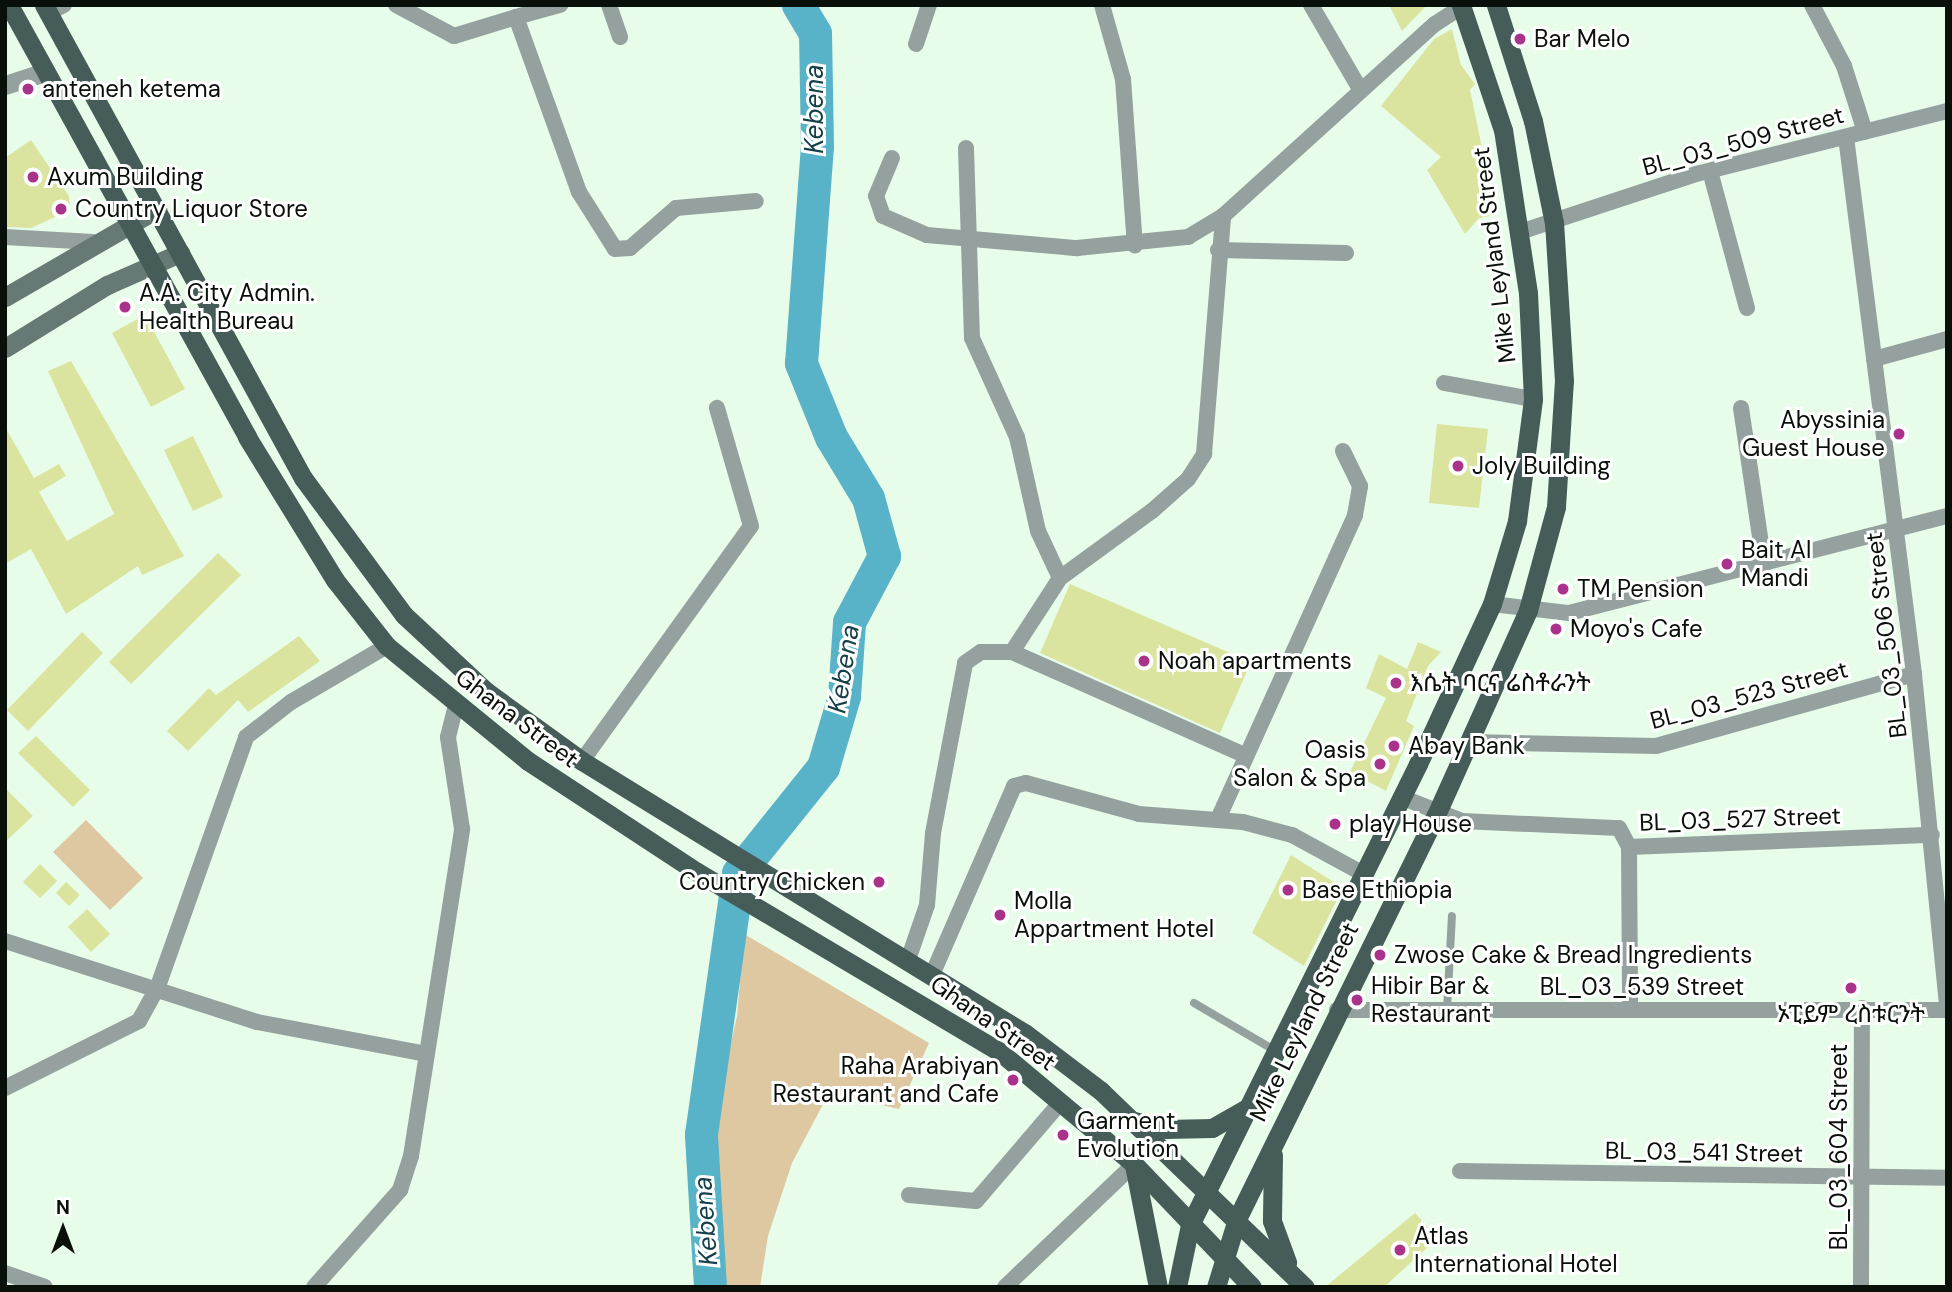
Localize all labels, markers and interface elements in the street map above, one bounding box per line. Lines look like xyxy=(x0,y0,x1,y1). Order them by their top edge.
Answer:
place label: Bar Melo xyxy=(1534,25,1630,53)
marker: Bar Melo xyxy=(1512,31,1528,47)
water label: Kebena xyxy=(799,64,831,154)
place label: anteneh ketema xyxy=(42,75,221,103)
marker: anteneh ketema xyxy=(20,81,36,97)
street label: BL_03_509 Street xyxy=(1639,100,1847,182)
street label: Mike Leyland Street xyxy=(1466,145,1522,365)
place label: Axum Building xyxy=(47,163,204,191)
marker: Axum Building xyxy=(25,169,41,185)
place label: Country Liquor Store xyxy=(75,195,308,223)
marker: Country Liquor Store xyxy=(53,201,69,217)
place label: A.A. City Admin. Health Bureau xyxy=(139,279,315,335)
marker: A.A. City Admin. Health Bureau xyxy=(117,299,133,315)
place label: Abyssinia Guest House xyxy=(1742,406,1885,462)
marker: Abyssinia Guest House xyxy=(1891,426,1907,442)
place label: Joly Building xyxy=(1472,452,1611,480)
marker: Joly Building xyxy=(1450,458,1466,474)
street label: BL_03_506 Street xyxy=(1859,530,1913,740)
place label: Bait Al Mandi xyxy=(1741,536,1811,592)
marker: Bait Al Mandi xyxy=(1719,556,1735,572)
place label: TM Pension xyxy=(1577,575,1703,603)
marker: TM Pension xyxy=(1555,581,1571,597)
place label: Moyo's Cafe xyxy=(1570,615,1703,643)
marker: Moyo's Cafe xyxy=(1548,621,1564,637)
water label: Kebena xyxy=(822,622,866,716)
place label: Noah apartments xyxy=(1158,647,1352,675)
marker: Noah apartments xyxy=(1136,653,1152,669)
street label: BL_03_523 Street xyxy=(1647,655,1851,735)
street label: Ghana Street xyxy=(450,662,584,774)
place label: እሴት ባርና ሬስቶራንት xyxy=(1410,669,1591,697)
marker: እሴት ባርና ሬስቶራንት xyxy=(1388,675,1404,691)
place label: Abay Bank xyxy=(1408,732,1525,760)
place label: Oasis Salon & Spa xyxy=(1233,736,1366,792)
marker: Abay Bank xyxy=(1386,738,1402,754)
marker: Oasis Salon & Spa xyxy=(1372,756,1388,772)
street label: BL_03_527 Street xyxy=(1639,801,1841,837)
place label: play House xyxy=(1349,810,1472,838)
marker: play House xyxy=(1327,816,1343,832)
place label: Country Chicken xyxy=(679,868,865,896)
marker: Country Chicken xyxy=(871,874,887,890)
place label: Base Ethiopia xyxy=(1302,876,1452,904)
marker: Base Ethiopia xyxy=(1280,882,1296,898)
place label: Molla Appartment Hotel xyxy=(1014,887,1214,943)
marker: Molla Appartment Hotel xyxy=(992,907,1008,923)
street label: Mike Leyland Street xyxy=(1243,918,1365,1126)
place label: Zwose Cake & Bread Ingredients xyxy=(1394,941,1752,969)
marker: Zwose Cake & Bread Ingredients xyxy=(1372,947,1388,963)
street label: Ghana Street xyxy=(925,969,1061,1077)
place label: Hibir Bar & Restaurant xyxy=(1371,972,1491,1028)
street label: BL_03_539 Street xyxy=(1540,973,1744,1001)
marker: ኦፒይም ረስቱርንት xyxy=(1843,980,1859,996)
marker: Hibir Bar & Restaurant xyxy=(1349,992,1365,1008)
place label: ኦፒይም ረስቱርንት xyxy=(1777,1000,1925,1028)
street label: BL_03_604 Street xyxy=(1825,1044,1853,1250)
place label: Raha Arabiyan Restaurant and Cafe xyxy=(773,1052,999,1108)
marker: Raha Arabiyan Restaurant and Cafe xyxy=(1005,1072,1021,1088)
place label: Garment Evolution xyxy=(1077,1107,1179,1163)
marker: Garment Evolution xyxy=(1055,1127,1071,1143)
street label: BL_03_541 Street xyxy=(1605,1136,1803,1168)
water label: Kebena xyxy=(687,1175,725,1267)
north arrow xyxy=(28,1194,98,1264)
text: N xyxy=(56,1195,70,1220)
place label: Atlas International Hotel xyxy=(1414,1222,1618,1278)
marker: Atlas International Hotel xyxy=(1392,1242,1408,1258)

